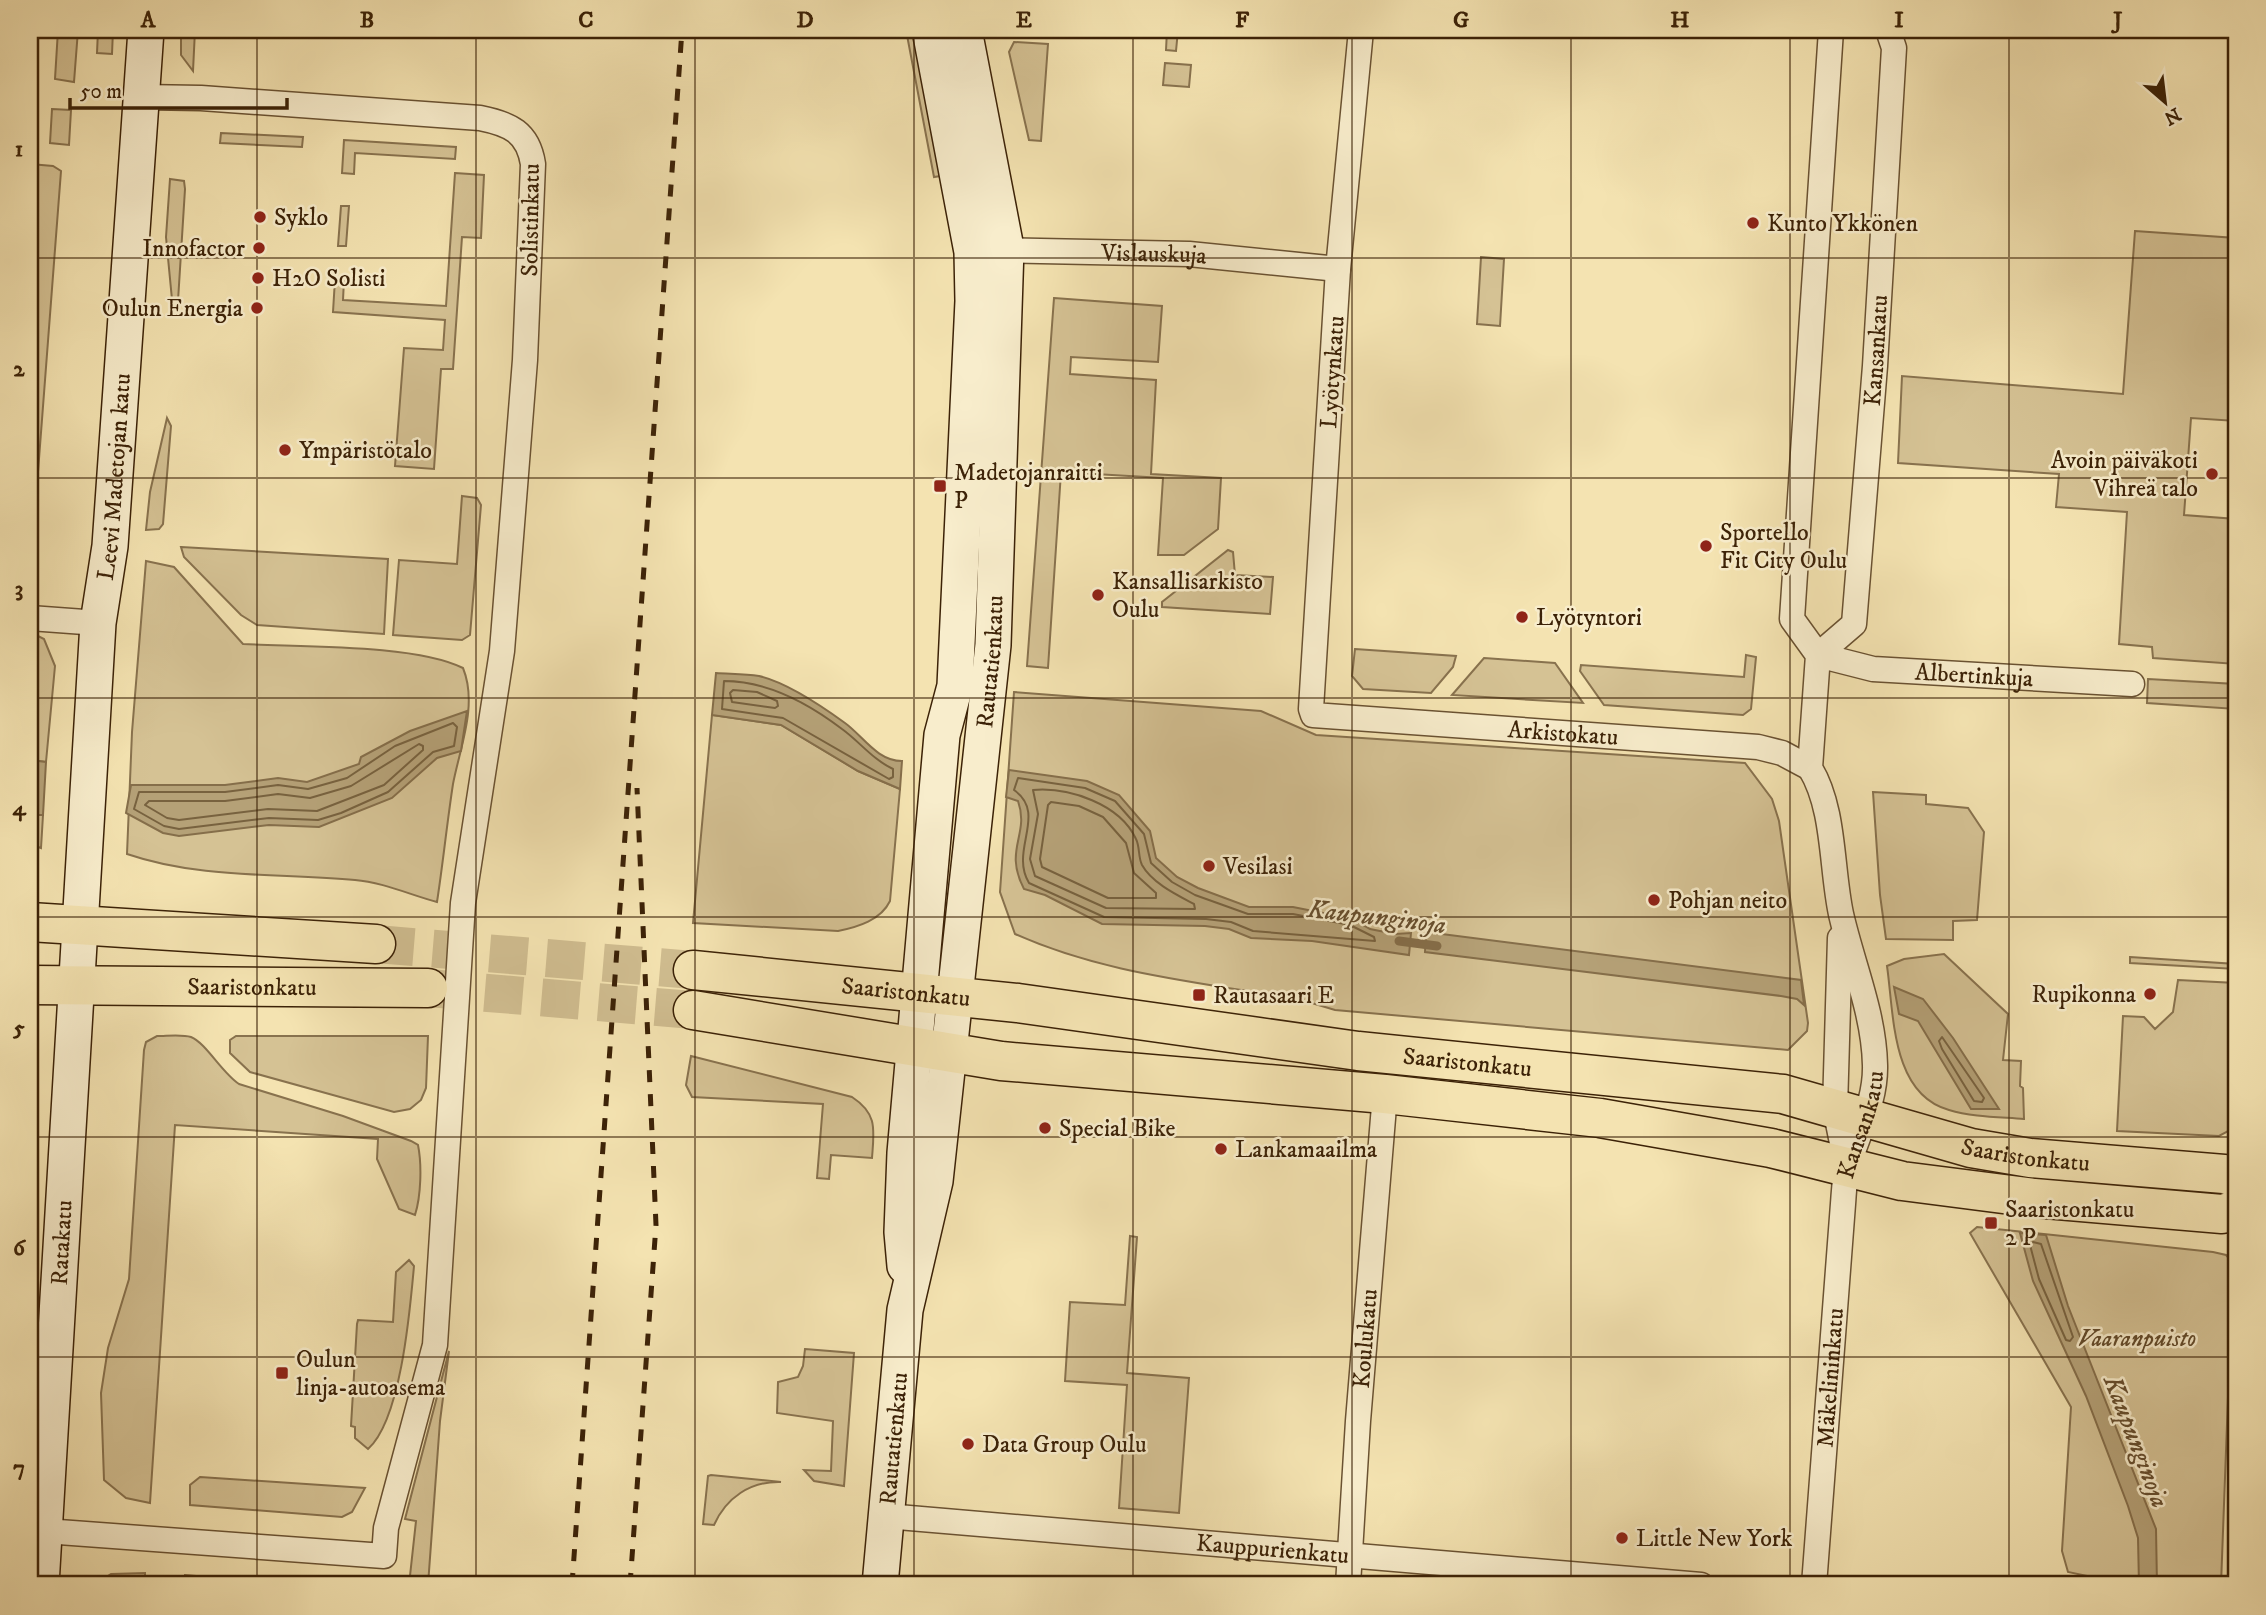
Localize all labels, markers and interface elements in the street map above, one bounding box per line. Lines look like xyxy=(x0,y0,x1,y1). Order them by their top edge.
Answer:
text: A xyxy=(140,6,157,35)
text: B xyxy=(360,6,374,35)
text: C xyxy=(578,6,594,35)
text: D xyxy=(796,6,814,35)
text: E xyxy=(1016,6,1032,35)
text: F xyxy=(1235,6,1250,35)
text: G xyxy=(1453,6,1469,35)
text: H xyxy=(1670,6,1690,35)
text: I xyxy=(1894,6,1904,35)
text: J xyxy=(2110,6,2123,35)
scale bar xyxy=(70,66,287,110)
north arrow xyxy=(2130,66,2200,136)
text: 50 m xyxy=(80,79,122,105)
text: N xyxy=(2160,102,2185,130)
text: 1 xyxy=(15,135,23,164)
street label: Solistinkatu xyxy=(515,163,547,277)
place label: Syklo xyxy=(274,203,328,233)
marker: Syklo xyxy=(252,209,268,225)
place label: Kunto Ykkönen xyxy=(1767,209,1918,239)
marker: Kunto Ykkönen xyxy=(1745,215,1761,231)
place label: Innofactor xyxy=(142,234,245,264)
street label: Vislauskuja xyxy=(1100,238,1209,272)
marker: Innofactor xyxy=(251,240,267,256)
place label: H2O Solisti xyxy=(272,264,386,294)
marker: H2O Solisti xyxy=(250,270,266,286)
place label: Oulun Energia xyxy=(102,294,244,324)
street label: Kansankatu xyxy=(1858,294,1895,407)
marker: Oulun Energia xyxy=(249,300,265,316)
street label: Lyötynkatu xyxy=(1314,315,1352,429)
text: 2 xyxy=(13,355,25,384)
street label: Leevi Madetojan katu xyxy=(91,372,138,582)
place label: Ympäristötalo xyxy=(299,436,432,466)
marker: Ympäristötalo xyxy=(277,442,293,458)
place label: Avoin päiväkoti Vihreä talo xyxy=(2051,446,2198,504)
place label: Madetojanraitti P xyxy=(954,458,1103,516)
marker: Avoin päiväkoti Vihreä talo xyxy=(2204,466,2220,482)
marker: Madetojanraitti P xyxy=(932,478,948,494)
place label: Sportello Fit City Oulu xyxy=(1720,518,1847,576)
marker: Sportello Fit City Oulu xyxy=(1698,538,1714,554)
place label: Kansallisarkisto Oulu xyxy=(1112,567,1263,625)
text: 3 xyxy=(15,575,23,604)
marker: Kansallisarkisto Oulu xyxy=(1090,587,1106,603)
street label: Rautatienkatu xyxy=(970,595,1011,730)
place label: Lyötyntori xyxy=(1536,603,1642,633)
marker: Lyötyntori xyxy=(1514,609,1530,625)
street label: Albertinkuja xyxy=(1914,657,2035,694)
street label: Arkistokatu xyxy=(1507,715,1619,753)
text: 4 xyxy=(12,794,27,823)
place label: Vesilasi xyxy=(1222,852,1293,882)
marker: Vesilasi xyxy=(1201,858,1217,874)
place label: Pohjan neito xyxy=(1668,886,1787,916)
marker: Pohjan neito xyxy=(1646,892,1662,908)
water label: Kaupunginoja xyxy=(1305,893,1448,942)
street label: Saaristonkatu xyxy=(840,971,972,1014)
street label: Saaristonkatu xyxy=(187,972,317,1003)
place label: Rupikonna xyxy=(2032,980,2137,1010)
place label: Rautasaari E xyxy=(1213,981,1334,1011)
marker: Rupikonna xyxy=(2142,986,2158,1002)
marker: Rautasaari E xyxy=(1191,987,1207,1003)
text: 5 xyxy=(12,1014,25,1043)
street label: Saaristonkatu xyxy=(1401,1042,1533,1085)
street label: Kansankatu xyxy=(1831,1070,1891,1182)
place label: Special Bike xyxy=(1059,1114,1176,1144)
marker: Special Bike xyxy=(1037,1120,1053,1136)
street label: Saaristonkatu xyxy=(1957,1132,2091,1179)
place label: Lankamaailma xyxy=(1235,1135,1378,1165)
marker: Lankamaailma xyxy=(1213,1141,1229,1157)
place label: Saaristonkatu 2 P xyxy=(2005,1195,2134,1253)
street label: Ratakatu xyxy=(45,1199,80,1286)
marker: Saaristonkatu 2 P xyxy=(1983,1215,1999,1231)
text: 6 xyxy=(13,1234,27,1263)
street label: Koulukatu xyxy=(1347,1288,1385,1390)
street label: Mäkelininkatu xyxy=(1811,1307,1851,1449)
park label: Vaaranpuisto xyxy=(2078,1324,2196,1354)
place label: Oulun linja-autoasema xyxy=(296,1345,446,1403)
marker: Oulun linja-autoasema xyxy=(274,1365,290,1381)
water label: Kaupunginoja xyxy=(2095,1370,2176,1512)
street label: Rautatienkatu xyxy=(873,1371,915,1506)
place label: Data Group Oulu xyxy=(982,1430,1147,1460)
marker: Data Group Oulu xyxy=(960,1436,976,1452)
text: 7 xyxy=(13,1454,25,1483)
place label: Little New York xyxy=(1636,1524,1793,1554)
street label: Kauppurienkatu xyxy=(1195,1528,1350,1571)
marker: Little New York xyxy=(1614,1530,1630,1546)

